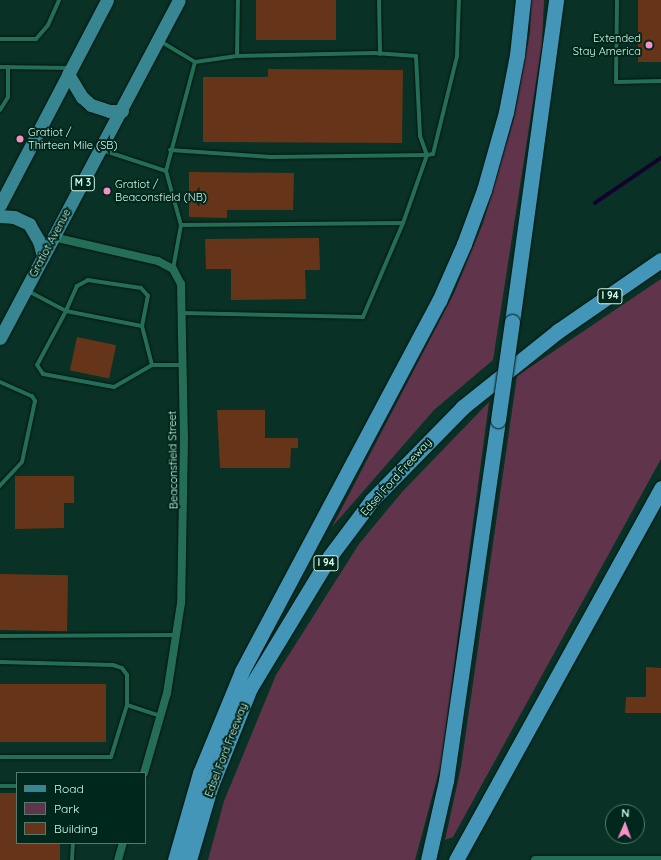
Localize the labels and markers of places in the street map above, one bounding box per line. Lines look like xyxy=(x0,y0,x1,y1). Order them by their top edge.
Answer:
place label: Extended Stay America xyxy=(573,32,641,58)
marker: Extended Stay America xyxy=(644,40,654,50)
place label: Gratiot / Thirteen Mile (SB) xyxy=(28,126,118,152)
marker: Gratiot / Thirteen Mile (SB) xyxy=(15,134,25,144)
place label: Gratiot / Beaconsfield (NB) xyxy=(115,178,207,204)
marker: Gratiot / Beaconsfield (NB) xyxy=(102,186,112,196)

